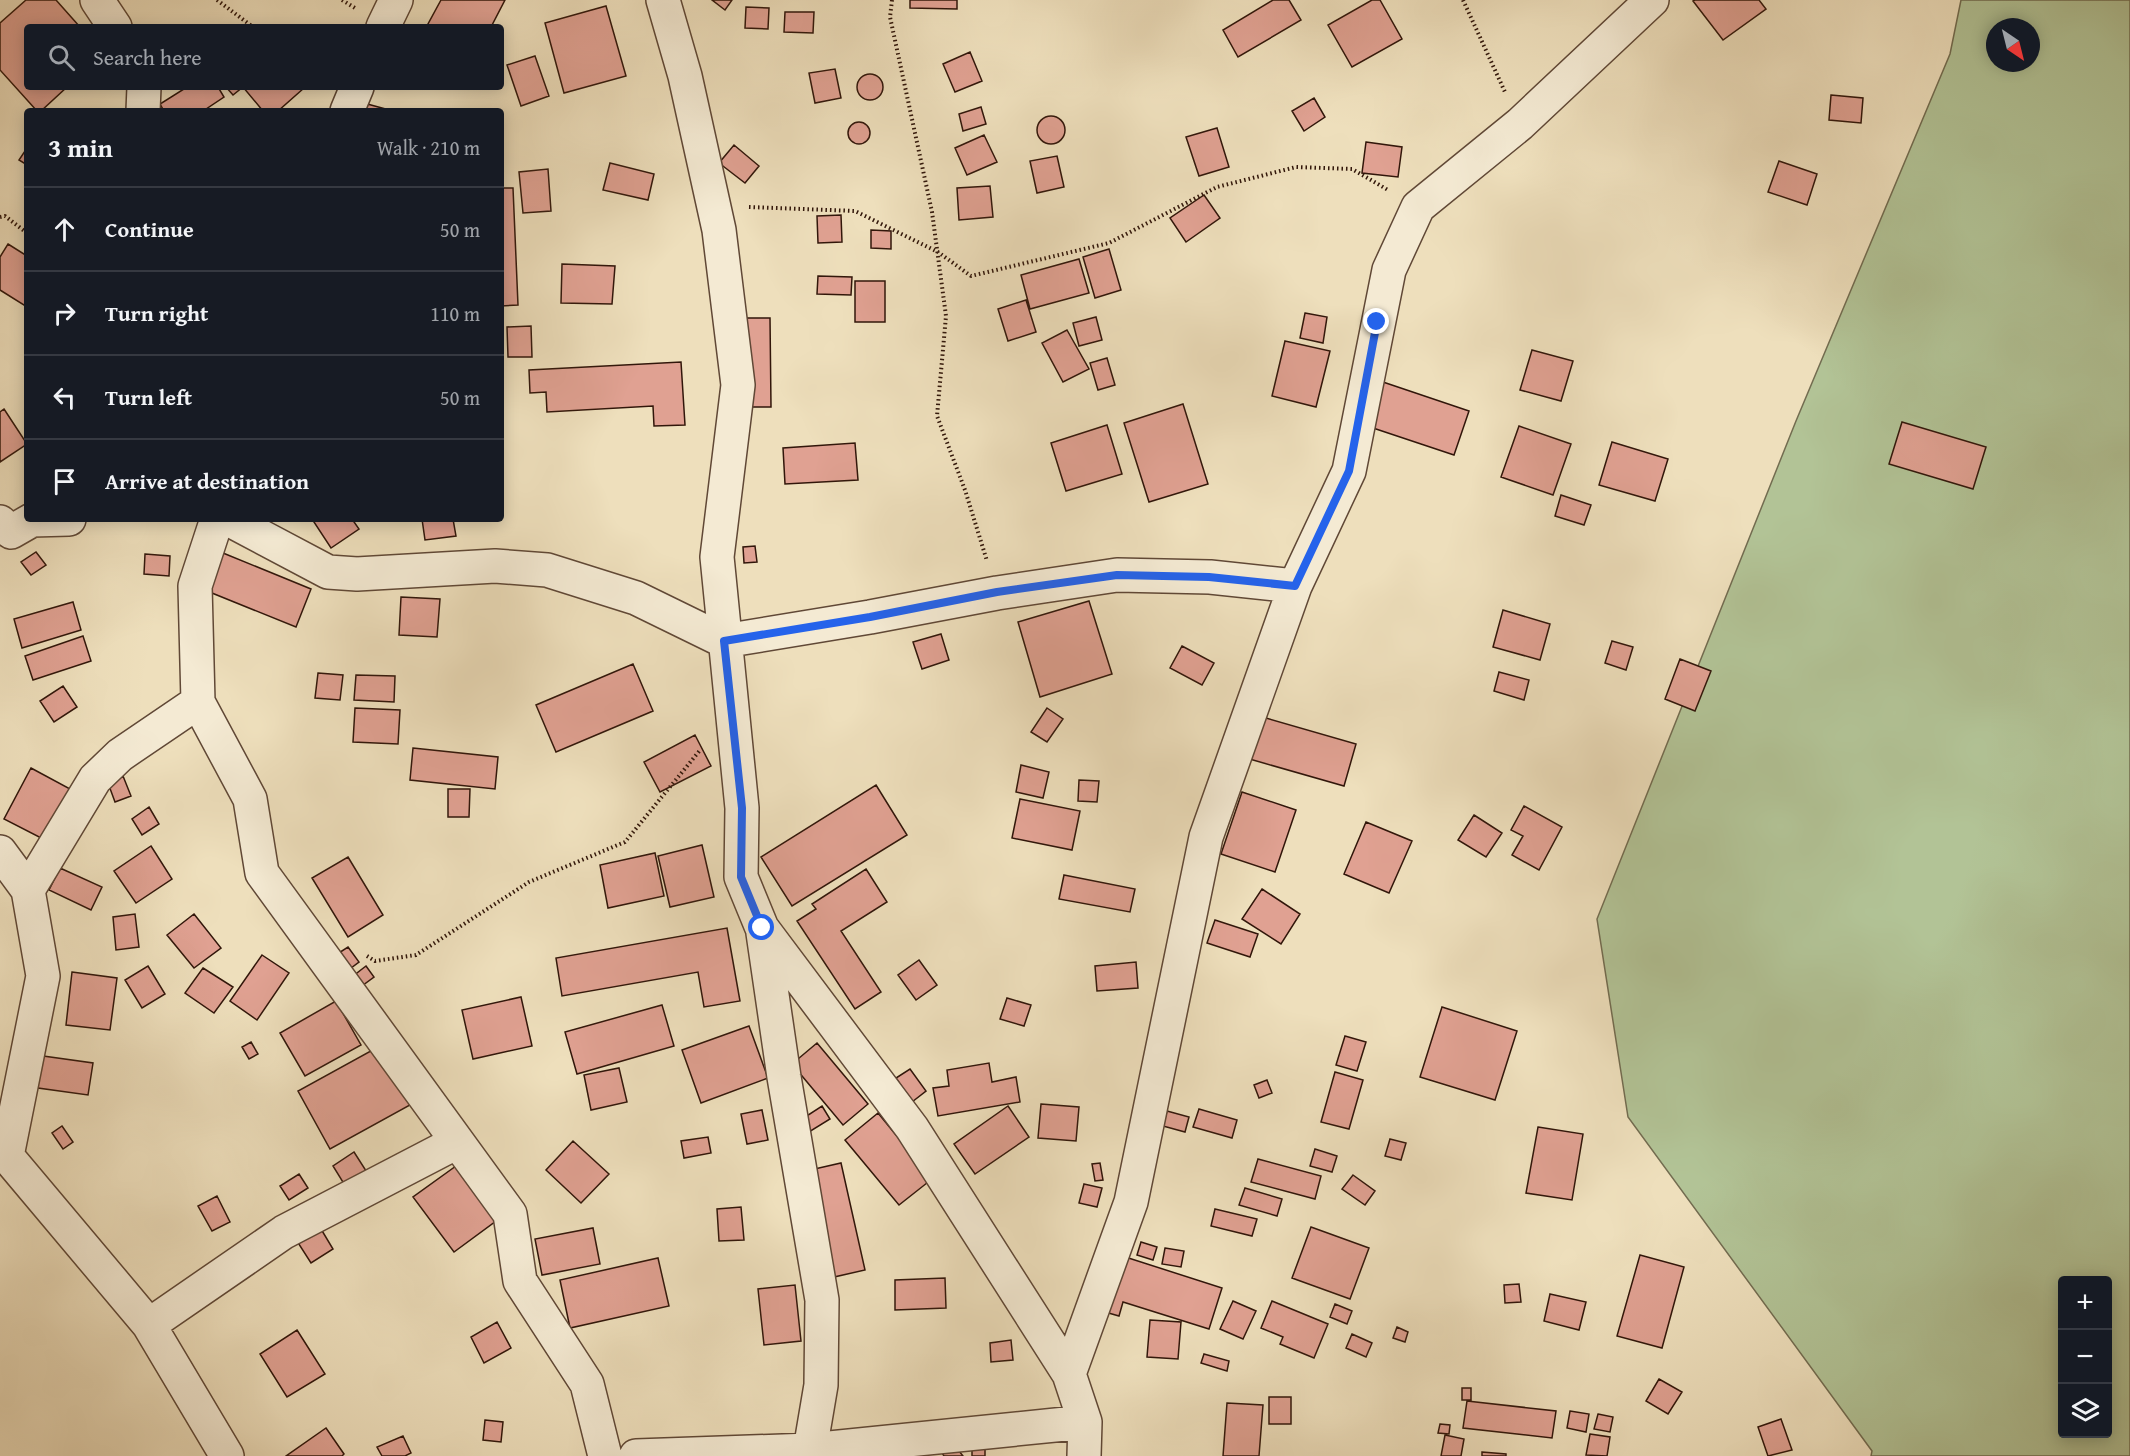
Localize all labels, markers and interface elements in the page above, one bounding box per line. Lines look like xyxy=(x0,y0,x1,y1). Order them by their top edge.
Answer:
north arrow xyxy=(1986,18,2040,72)
search box xyxy=(24,24,504,90)
icon: search xyxy=(45,41,78,74)
text: Search here xyxy=(93,41,202,73)
text: 3 min xyxy=(48,128,113,167)
text: Walk · 210 m xyxy=(377,133,480,162)
icon: ahead xyxy=(48,213,81,246)
text: Continue xyxy=(105,213,194,245)
text: 50 m xyxy=(440,215,480,244)
icon: right xyxy=(48,297,81,330)
text: Turn right xyxy=(105,297,208,329)
text: 110 m xyxy=(430,299,480,328)
route end xyxy=(1363,308,1389,334)
icon: left xyxy=(48,381,81,414)
text: Turn left xyxy=(105,381,192,413)
text: 50 m xyxy=(440,383,480,412)
icon: arrive xyxy=(48,465,81,498)
text: Arrive at destination xyxy=(105,465,309,497)
route start xyxy=(748,914,774,940)
map controls xyxy=(2058,1276,2112,1438)
button: + xyxy=(2058,1276,2112,1330)
button: − xyxy=(2058,1330,2112,1384)
button: layers xyxy=(2058,1384,2112,1438)

